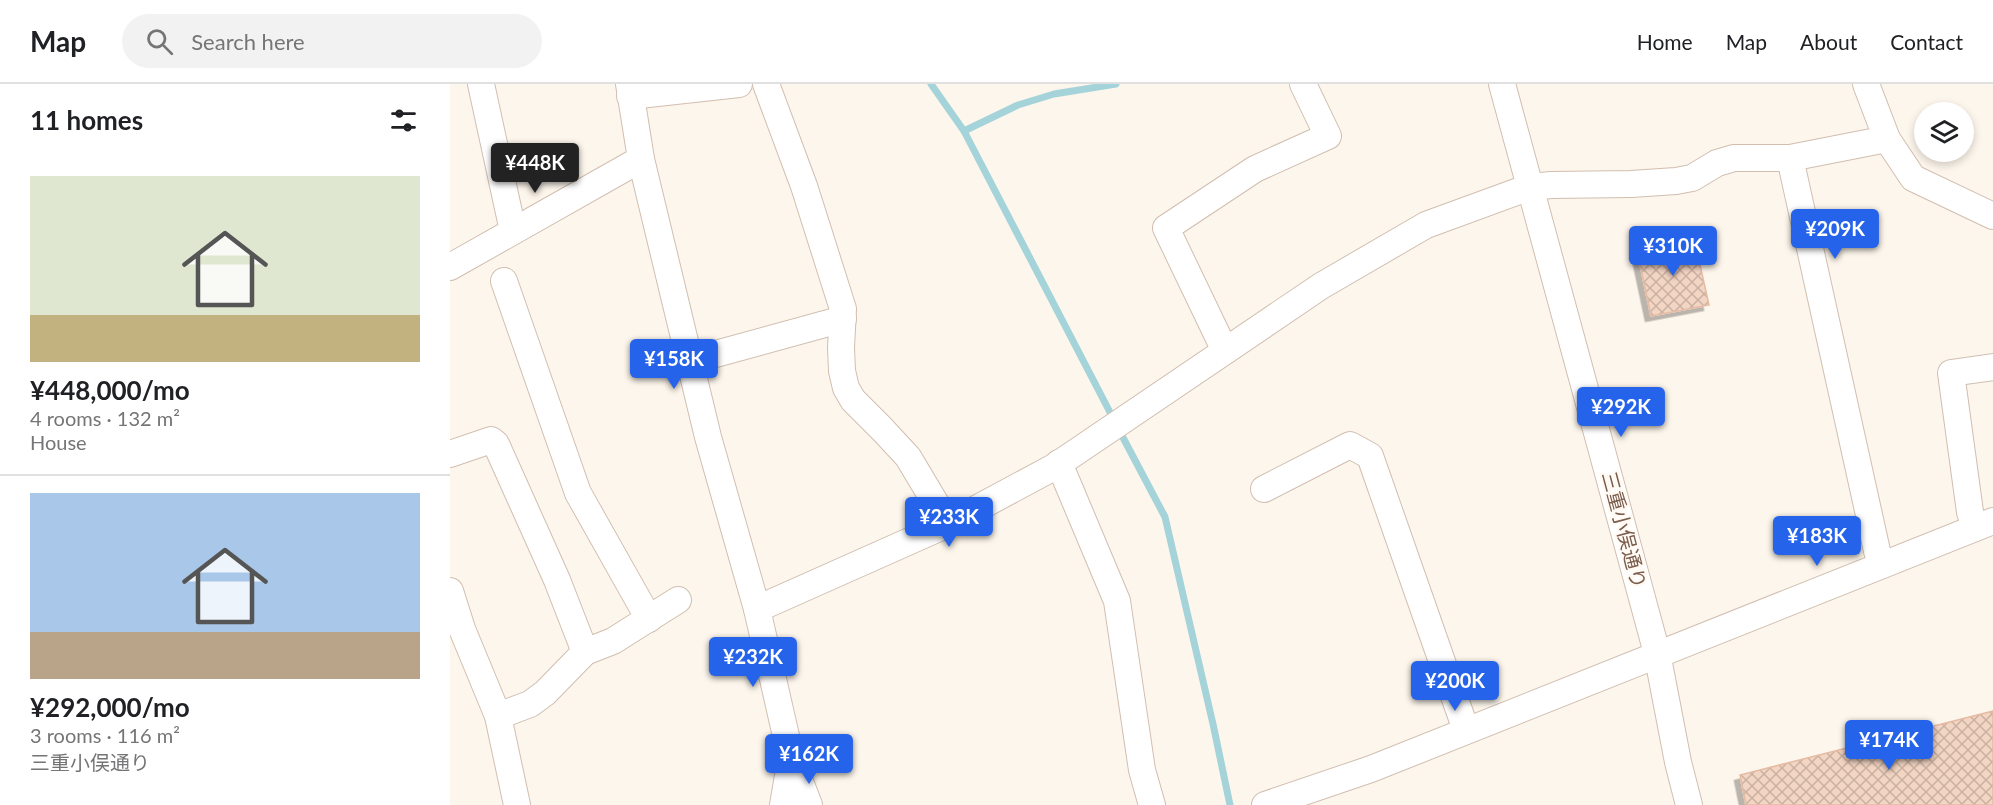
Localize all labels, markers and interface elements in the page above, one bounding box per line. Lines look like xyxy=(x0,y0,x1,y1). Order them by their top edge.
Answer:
search box xyxy=(122,14,542,68)
text: Map xyxy=(30,24,86,58)
icon: search xyxy=(143,25,176,58)
text: Search here xyxy=(191,28,305,55)
text: Home xyxy=(1637,29,1693,54)
text: Map xyxy=(1726,29,1767,54)
text: About xyxy=(1800,29,1857,54)
text: Contact xyxy=(1890,29,1963,54)
map controls xyxy=(1914,102,1974,162)
button: layers xyxy=(1914,102,1974,162)
text: 11 homes xyxy=(30,104,143,136)
icon: filters xyxy=(387,104,420,137)
pin: ¥448K xyxy=(493,143,577,194)
text: ¥448K xyxy=(505,150,565,174)
pin: ¥209K xyxy=(1793,209,1877,260)
icon: home xyxy=(171,215,279,323)
text: ¥209K xyxy=(1805,216,1865,240)
pin: ¥310K xyxy=(1631,226,1715,277)
text: ¥310K xyxy=(1643,233,1703,257)
pin: ¥158K xyxy=(632,339,716,390)
text: ¥158K xyxy=(644,346,704,370)
text: ¥448,000/mo xyxy=(30,374,190,406)
pin: ¥292K xyxy=(1579,387,1663,438)
text: ¥292K xyxy=(1591,394,1651,418)
text: 4 rooms · 132 m² xyxy=(30,406,180,430)
text: House xyxy=(30,430,87,454)
street label: 三重小俣通り xyxy=(1598,469,1652,591)
pin: ¥233K xyxy=(907,497,991,548)
text: ¥233K xyxy=(919,504,979,528)
pin: ¥183K xyxy=(1775,516,1859,567)
text: ¥183K xyxy=(1787,523,1847,547)
icon: home xyxy=(171,532,279,640)
pin: ¥232K xyxy=(711,637,795,688)
text: ¥232K xyxy=(723,644,783,668)
pin: ¥200K xyxy=(1413,661,1497,712)
text: ¥200K xyxy=(1425,668,1485,692)
text: ¥292,000/mo xyxy=(30,691,190,723)
pin: ¥174K xyxy=(1847,720,1931,771)
text: 3 rooms · 116 m² xyxy=(30,723,180,747)
text: ¥174K xyxy=(1859,727,1919,751)
pin: ¥162K xyxy=(767,734,851,785)
text: ¥162K xyxy=(779,741,839,765)
text: 三重小俣通り xyxy=(30,750,150,774)

